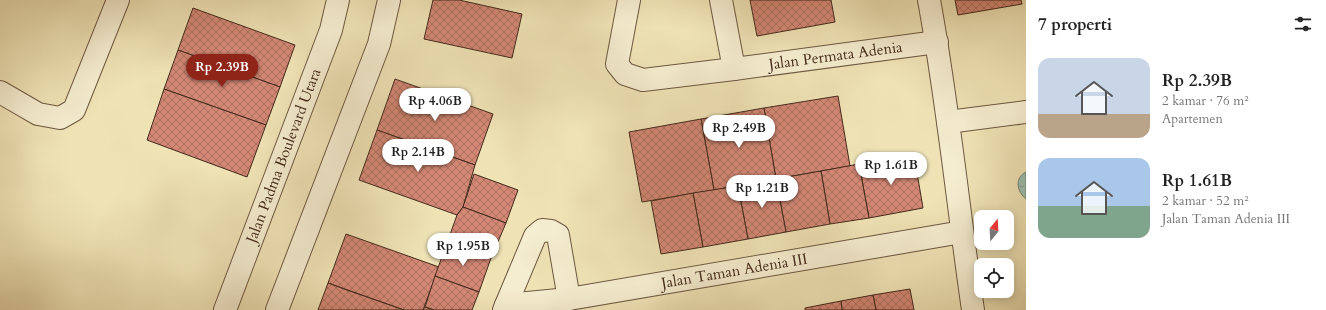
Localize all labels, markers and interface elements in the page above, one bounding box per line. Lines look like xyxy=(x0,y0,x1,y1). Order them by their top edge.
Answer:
text: 7 properti xyxy=(1038,13,1112,36)
icon: filters xyxy=(1292,13,1314,35)
street label: Jalan Permata Adenia xyxy=(765,37,904,75)
pin: Rp 2.39B xyxy=(181,54,263,88)
text: Rp 2.39B xyxy=(195,58,249,76)
street label: Jalan Padma Boulevard Utara xyxy=(241,65,326,248)
text: Rp 2.39B xyxy=(1162,69,1232,92)
icon: home xyxy=(1070,74,1118,122)
pin: Rp 4.06B xyxy=(394,88,476,122)
text: Rp 4.06B xyxy=(408,92,462,110)
text: 2 kamar · 76 m² xyxy=(1162,92,1249,110)
text: Apartemen xyxy=(1162,110,1223,128)
pin: Rp 2.49B xyxy=(698,115,780,149)
text: Rp 2.49B xyxy=(712,119,766,137)
pin: Rp 2.14B xyxy=(377,139,459,173)
text: Rp 2.14B xyxy=(391,143,445,161)
pin: Rp 1.61B xyxy=(850,152,932,186)
text: Rp 1.61B xyxy=(864,156,918,174)
text: Rp 1.61B xyxy=(1162,169,1232,192)
icon: home xyxy=(1070,174,1118,222)
pin: Rp 1.21B xyxy=(721,175,803,209)
text: Rp 1.21B xyxy=(735,179,789,197)
text: 2 kamar · 52 m² xyxy=(1162,192,1249,210)
north arrow xyxy=(974,210,1014,250)
map controls xyxy=(974,210,1014,298)
text: Jalan Taman Adenia III xyxy=(1162,210,1290,228)
pin: Rp 1.95B xyxy=(422,233,504,267)
text: Rp 1.95B xyxy=(436,237,490,255)
street label: Jalan Taman Adenia III xyxy=(658,249,809,293)
button: locate xyxy=(974,258,1014,298)

